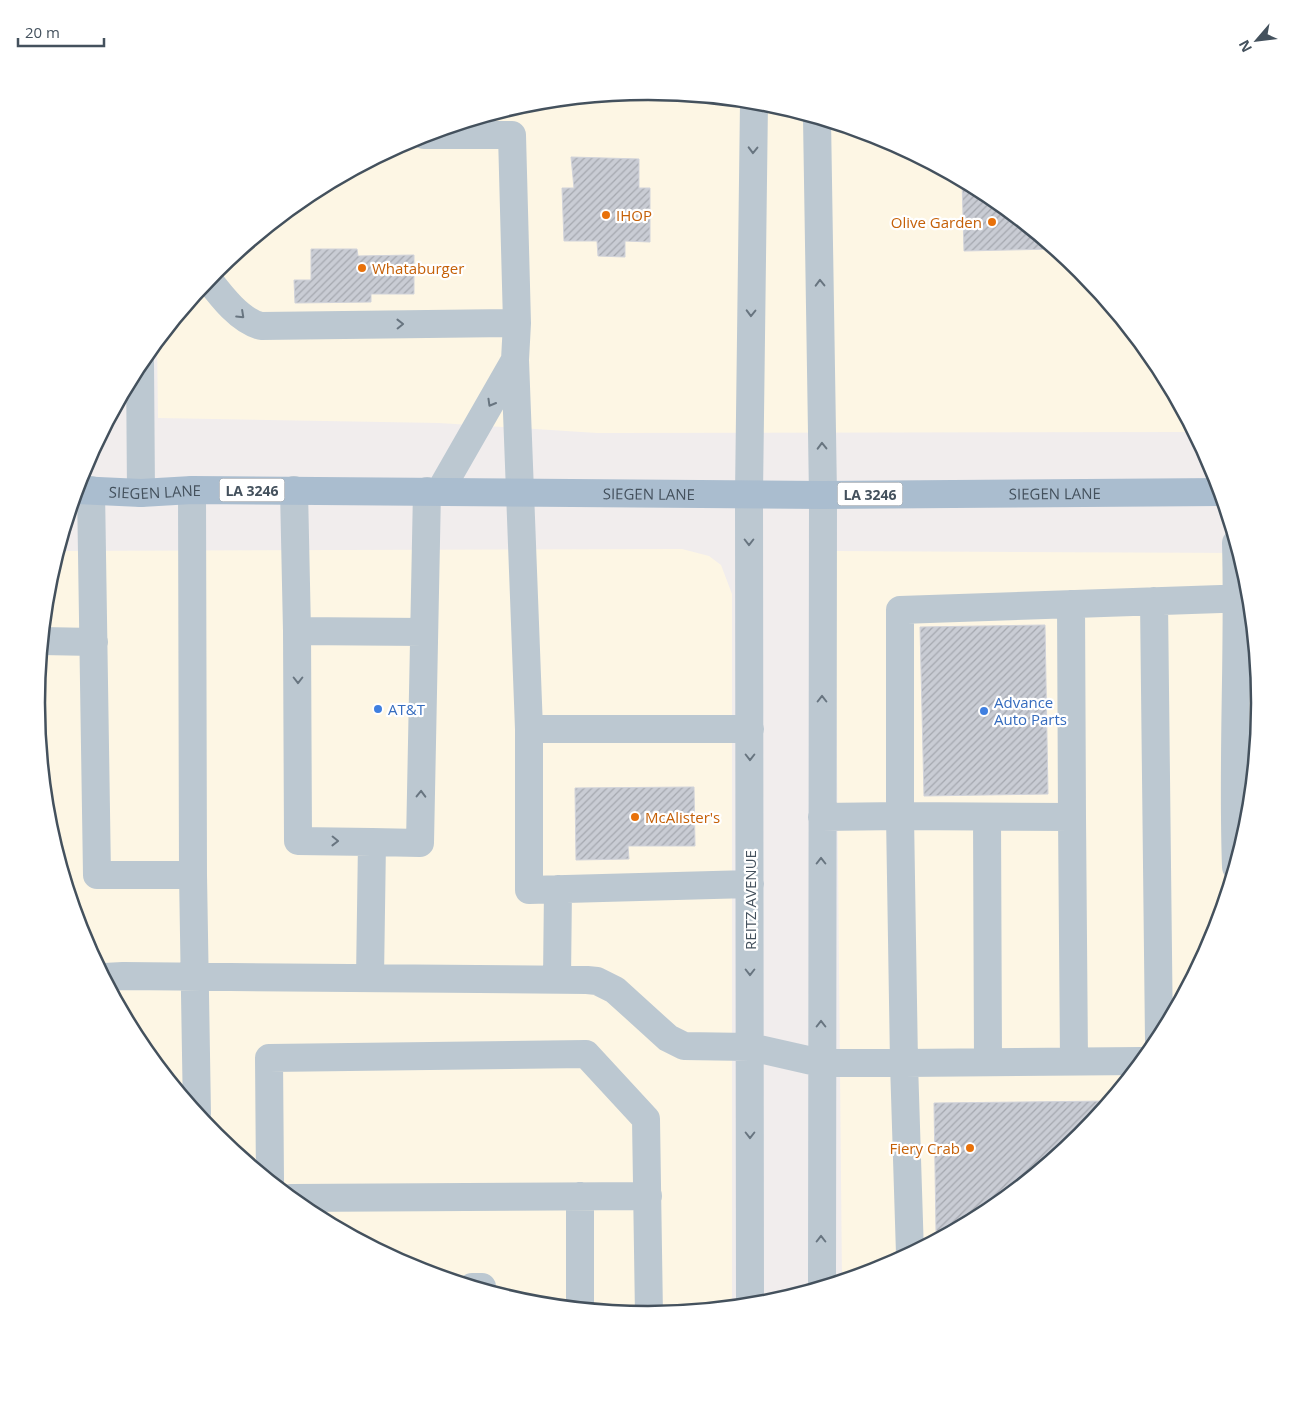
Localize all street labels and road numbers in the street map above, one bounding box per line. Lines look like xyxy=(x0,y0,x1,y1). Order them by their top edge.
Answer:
road number: LA 3246 xyxy=(220,478,284,502)
street label: SIEGEN LANE xyxy=(108,480,201,503)
road number: LA 3246 xyxy=(838,482,902,506)
street label: SIEGEN LANE xyxy=(603,483,695,504)
street label: SIEGEN LANE xyxy=(1009,483,1101,504)
street label: REITZ AVENUE xyxy=(740,850,760,950)

